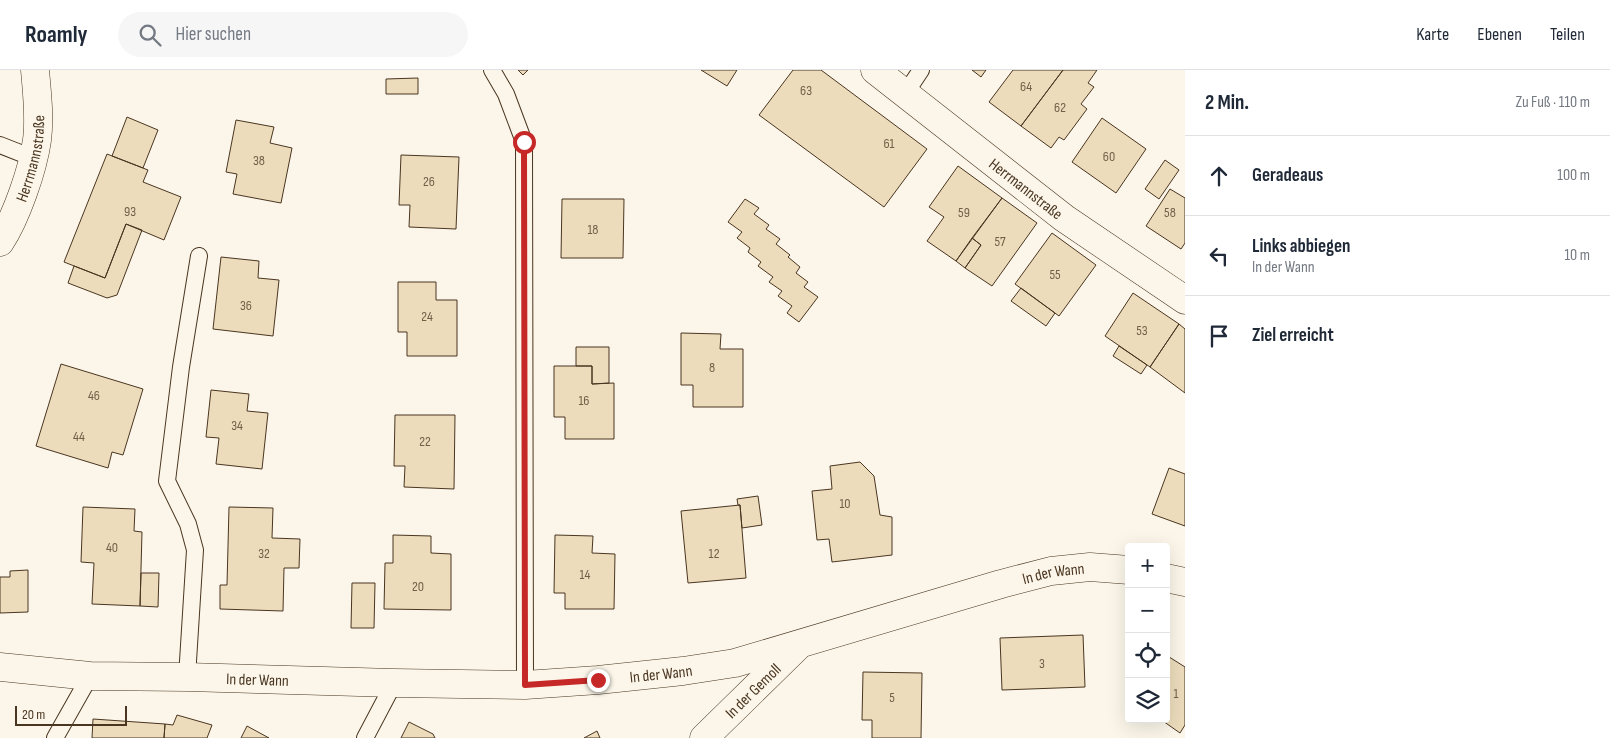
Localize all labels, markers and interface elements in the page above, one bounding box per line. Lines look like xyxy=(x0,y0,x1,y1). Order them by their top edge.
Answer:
search box xyxy=(118,12,468,57)
text: Roamly xyxy=(25,20,88,49)
icon: search xyxy=(136,21,164,49)
text: Hier suchen xyxy=(176,23,251,46)
text: Karte xyxy=(1416,24,1449,45)
text: Ebenen xyxy=(1477,24,1522,45)
text: Teilen xyxy=(1550,24,1585,45)
house number: 64 xyxy=(1020,78,1032,95)
house number: 63 xyxy=(800,82,812,99)
text: 2 Min. xyxy=(1205,90,1249,115)
text: Zu Fuß · 110 m xyxy=(1515,93,1590,112)
house number: 62 xyxy=(1054,99,1066,116)
street label: Herrmannstraße xyxy=(13,115,49,205)
route start xyxy=(513,131,536,154)
house number: 61 xyxy=(883,135,895,152)
house number: 60 xyxy=(1103,148,1115,165)
house number: 38 xyxy=(253,152,265,169)
street label: Herrmannstraße xyxy=(985,155,1066,224)
icon: ahead xyxy=(1205,162,1233,190)
text: Geradeaus xyxy=(1252,164,1323,187)
text: 100 m xyxy=(1557,166,1590,185)
house number: 26 xyxy=(423,173,435,190)
house number: 93 xyxy=(124,203,136,220)
house number: 59 xyxy=(958,204,970,221)
house number: 58 xyxy=(1164,204,1176,221)
house number: 18 xyxy=(587,221,599,238)
house number: 57 xyxy=(994,233,1006,250)
text: Links abbiegen xyxy=(1252,235,1350,258)
icon: left xyxy=(1205,242,1233,270)
text: 10 m xyxy=(1564,246,1590,265)
text: In der Wann xyxy=(1252,258,1315,277)
house number: 55 xyxy=(1049,266,1061,283)
house number: 36 xyxy=(240,297,252,314)
house number: 24 xyxy=(421,308,433,325)
house number: 53 xyxy=(1136,322,1148,339)
icon: arrive xyxy=(1205,322,1233,350)
text: Ziel erreicht xyxy=(1252,324,1334,347)
house number: 8 xyxy=(709,359,715,376)
house number: 46 xyxy=(88,387,100,404)
house number: 16 xyxy=(578,392,590,409)
house number: 34 xyxy=(231,417,243,434)
house number: 44 xyxy=(73,428,85,445)
house number: 22 xyxy=(419,433,431,450)
house number: 10 xyxy=(839,495,851,512)
house number: 40 xyxy=(106,539,118,556)
map controls xyxy=(1125,543,1170,723)
button: + xyxy=(1125,543,1170,588)
house number: 32 xyxy=(258,545,270,562)
house number: 12 xyxy=(709,545,720,562)
street label: In der Wann xyxy=(1021,560,1085,589)
house number: 14 xyxy=(580,566,591,583)
house number: 20 xyxy=(412,578,424,595)
button: − xyxy=(1125,588,1170,633)
button: locate xyxy=(1125,633,1170,678)
house number: 3 xyxy=(1039,655,1045,672)
street label: In der Gemoll xyxy=(722,660,785,723)
street label: In der Wann xyxy=(629,662,694,688)
route end xyxy=(587,669,610,692)
street label: In der Wann xyxy=(226,670,289,691)
button: layers xyxy=(1125,678,1170,723)
house number: 1 xyxy=(1174,685,1179,702)
house number: 5 xyxy=(889,689,895,706)
scale bar xyxy=(15,703,128,726)
text: 20 m xyxy=(22,706,45,723)

